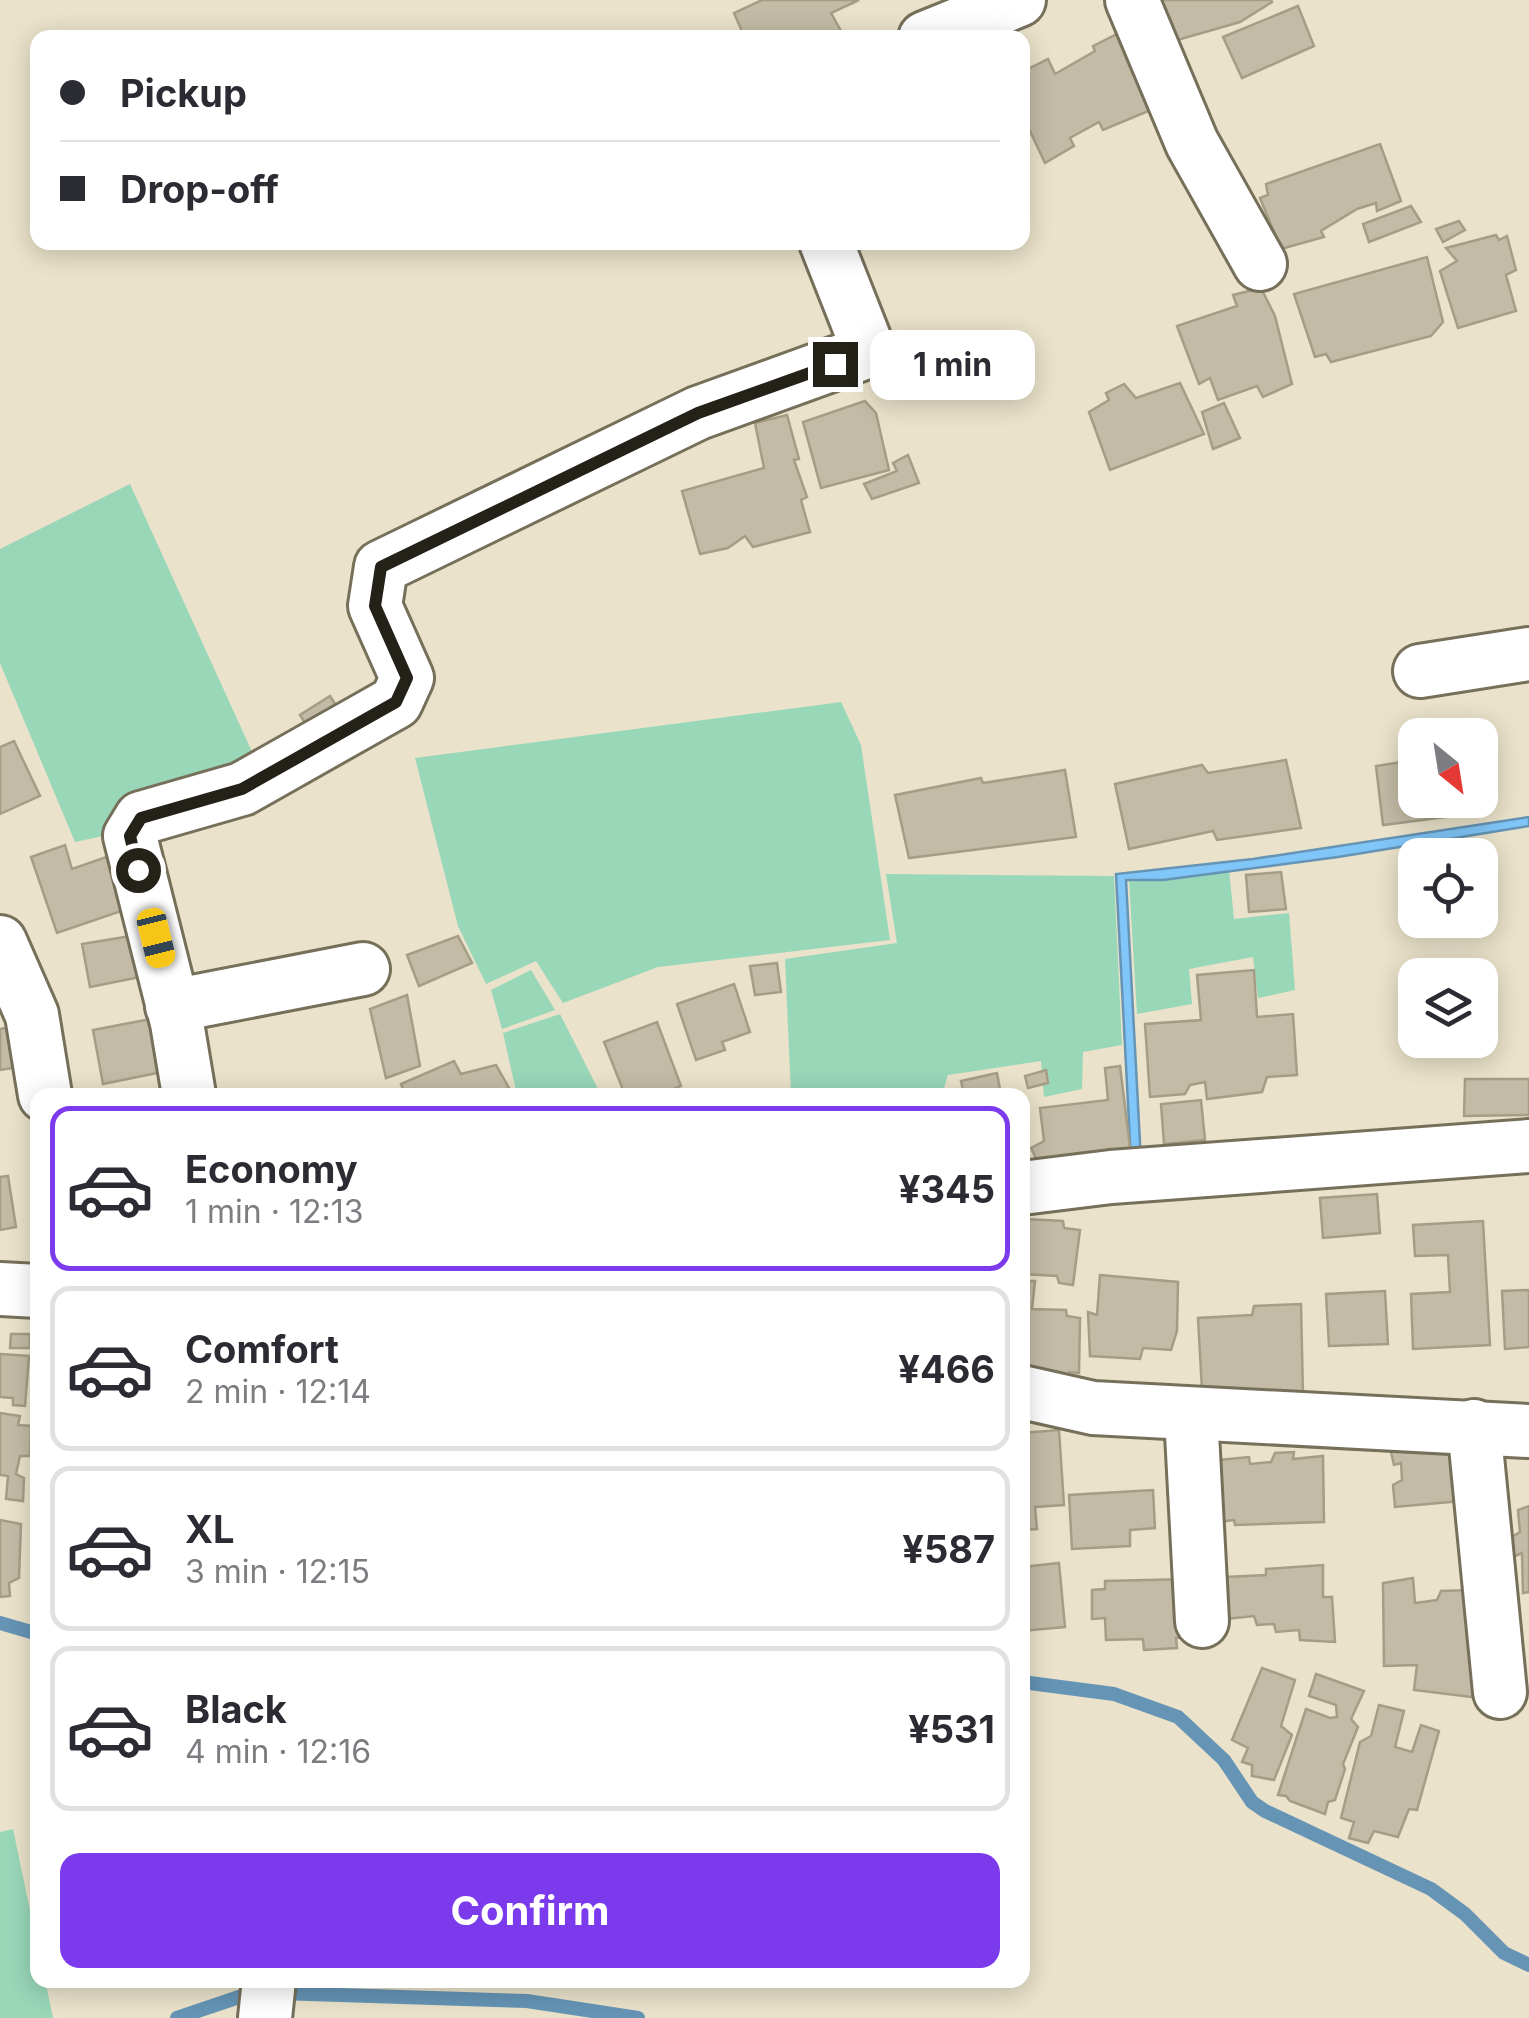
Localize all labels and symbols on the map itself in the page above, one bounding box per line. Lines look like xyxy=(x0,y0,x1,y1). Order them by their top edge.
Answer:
callout: 1 min xyxy=(870,329,1035,399)
route end xyxy=(813,342,858,387)
north arrow xyxy=(1398,718,1498,818)
route start xyxy=(116,848,161,893)
car xyxy=(134,905,178,971)

